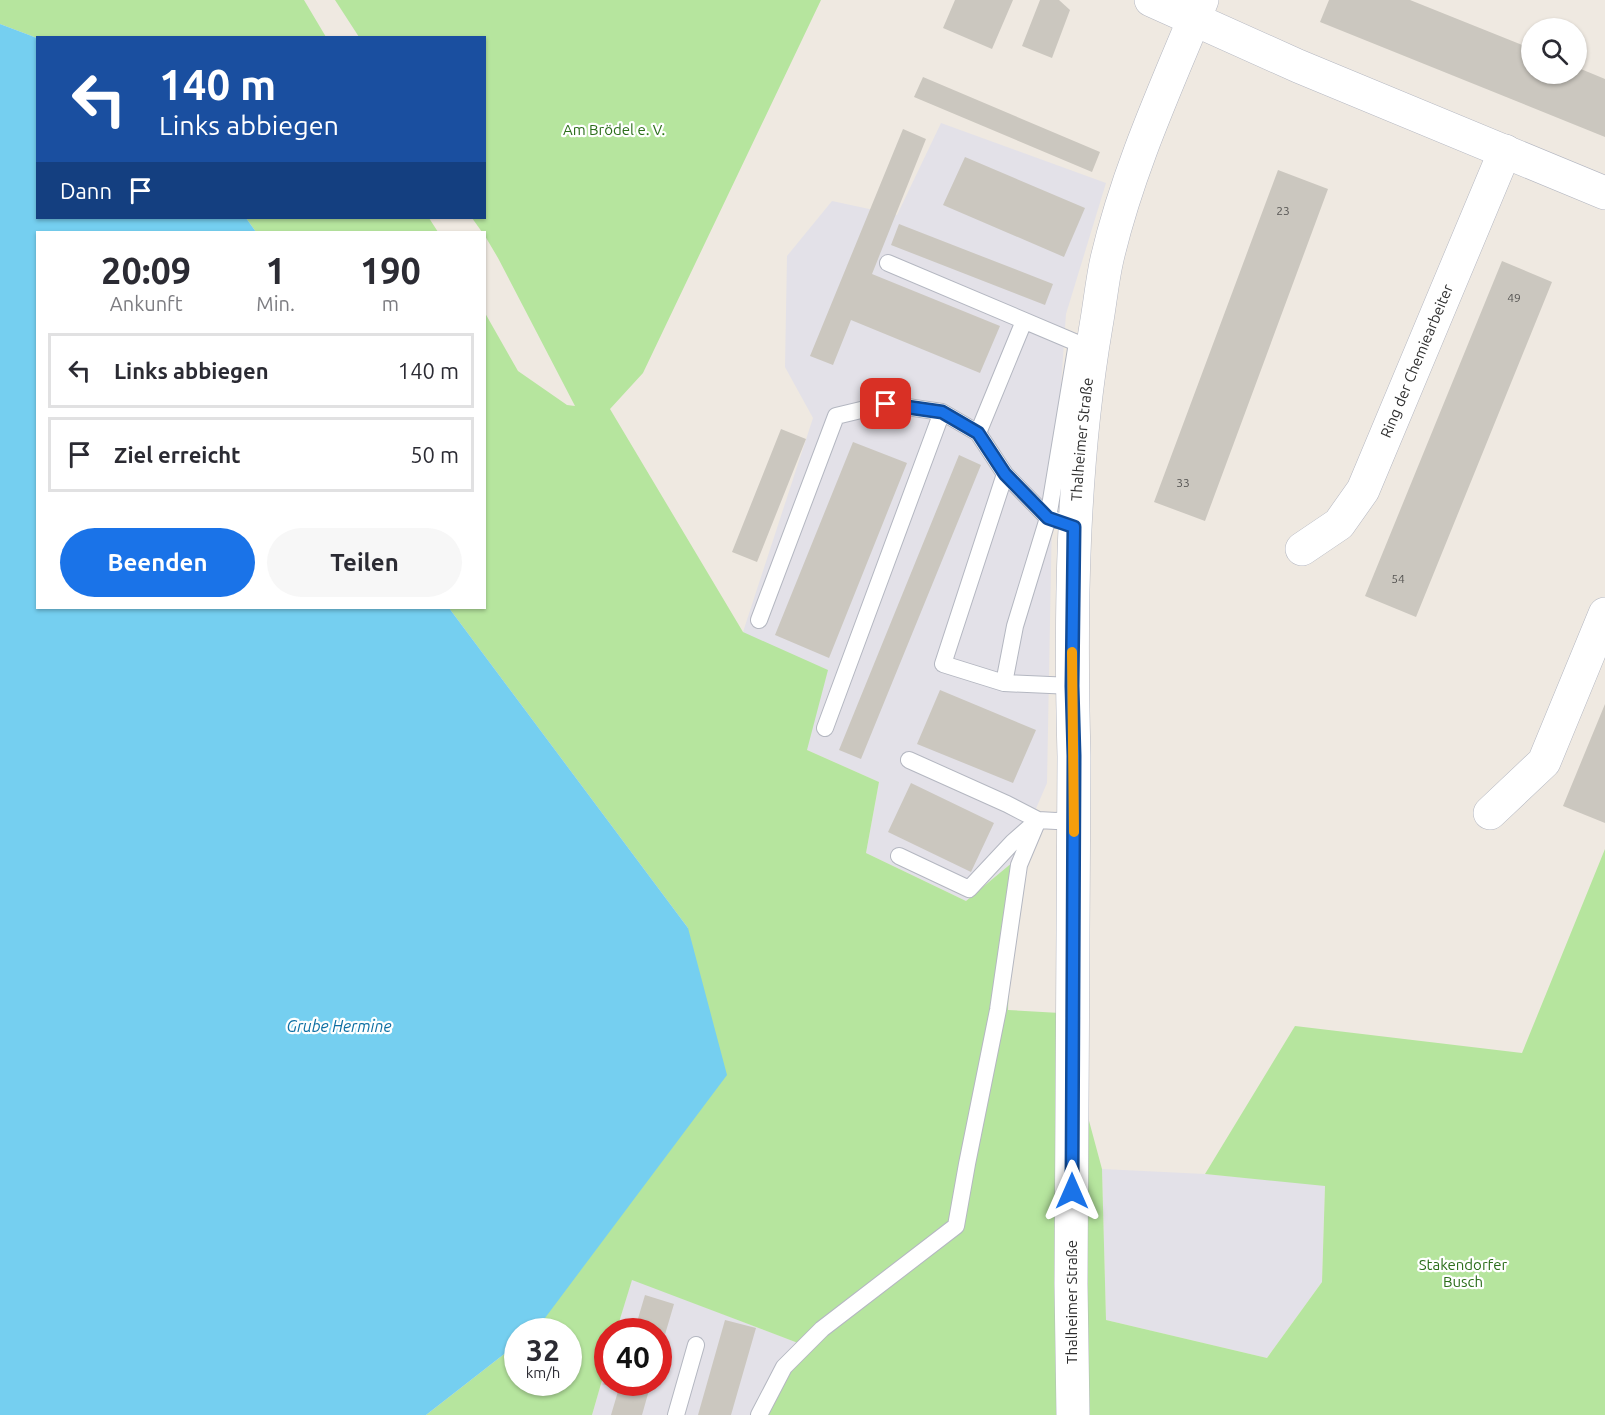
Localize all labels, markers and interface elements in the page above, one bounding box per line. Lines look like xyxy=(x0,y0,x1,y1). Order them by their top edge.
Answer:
map controls xyxy=(1521,18,1587,84)
button: search xyxy=(1521,18,1587,84)
icon: left xyxy=(60,60,138,138)
text: 140 m xyxy=(159,61,276,108)
text: Links abbiegen xyxy=(159,110,339,140)
park label: Am Brödel e. V. xyxy=(563,121,665,138)
icon: arrive xyxy=(124,174,157,207)
text: Dann xyxy=(60,178,112,203)
house number: 23 xyxy=(1276,204,1290,217)
text: 20:09 xyxy=(101,250,191,291)
text: 1 xyxy=(265,250,286,291)
text: 190 xyxy=(360,250,421,291)
street label: Ring der Chemiearbeiter xyxy=(1377,281,1456,440)
house number: 49 xyxy=(1507,291,1521,304)
text: Ankunft xyxy=(110,292,183,315)
text: Min. xyxy=(256,292,295,315)
text: m xyxy=(382,292,399,315)
icon: left xyxy=(63,354,96,387)
text: Links abbiegen xyxy=(114,358,269,383)
text: 140 m xyxy=(398,358,459,383)
street label: Thalheimer Straße xyxy=(1068,377,1096,502)
pin xyxy=(860,378,911,429)
icon: arrive xyxy=(869,387,902,420)
icon: arrive xyxy=(63,438,96,471)
text: Ziel erreicht xyxy=(114,442,241,467)
text: 50 m xyxy=(410,442,459,467)
house number: 33 xyxy=(1176,476,1190,489)
button: Beenden xyxy=(60,528,255,597)
button: Teilen xyxy=(267,528,462,597)
house number: 54 xyxy=(1391,572,1405,585)
water label: Grube Hermine xyxy=(286,1017,392,1035)
position arrow xyxy=(1040,1159,1104,1223)
street label: Thalheimer Straße xyxy=(1063,1240,1080,1364)
park label: Stakendorfer Busch xyxy=(1419,1256,1508,1290)
speed limit sign: 40 xyxy=(594,1318,672,1396)
text: 32 xyxy=(526,1333,560,1367)
text: km/h xyxy=(526,1364,560,1381)

